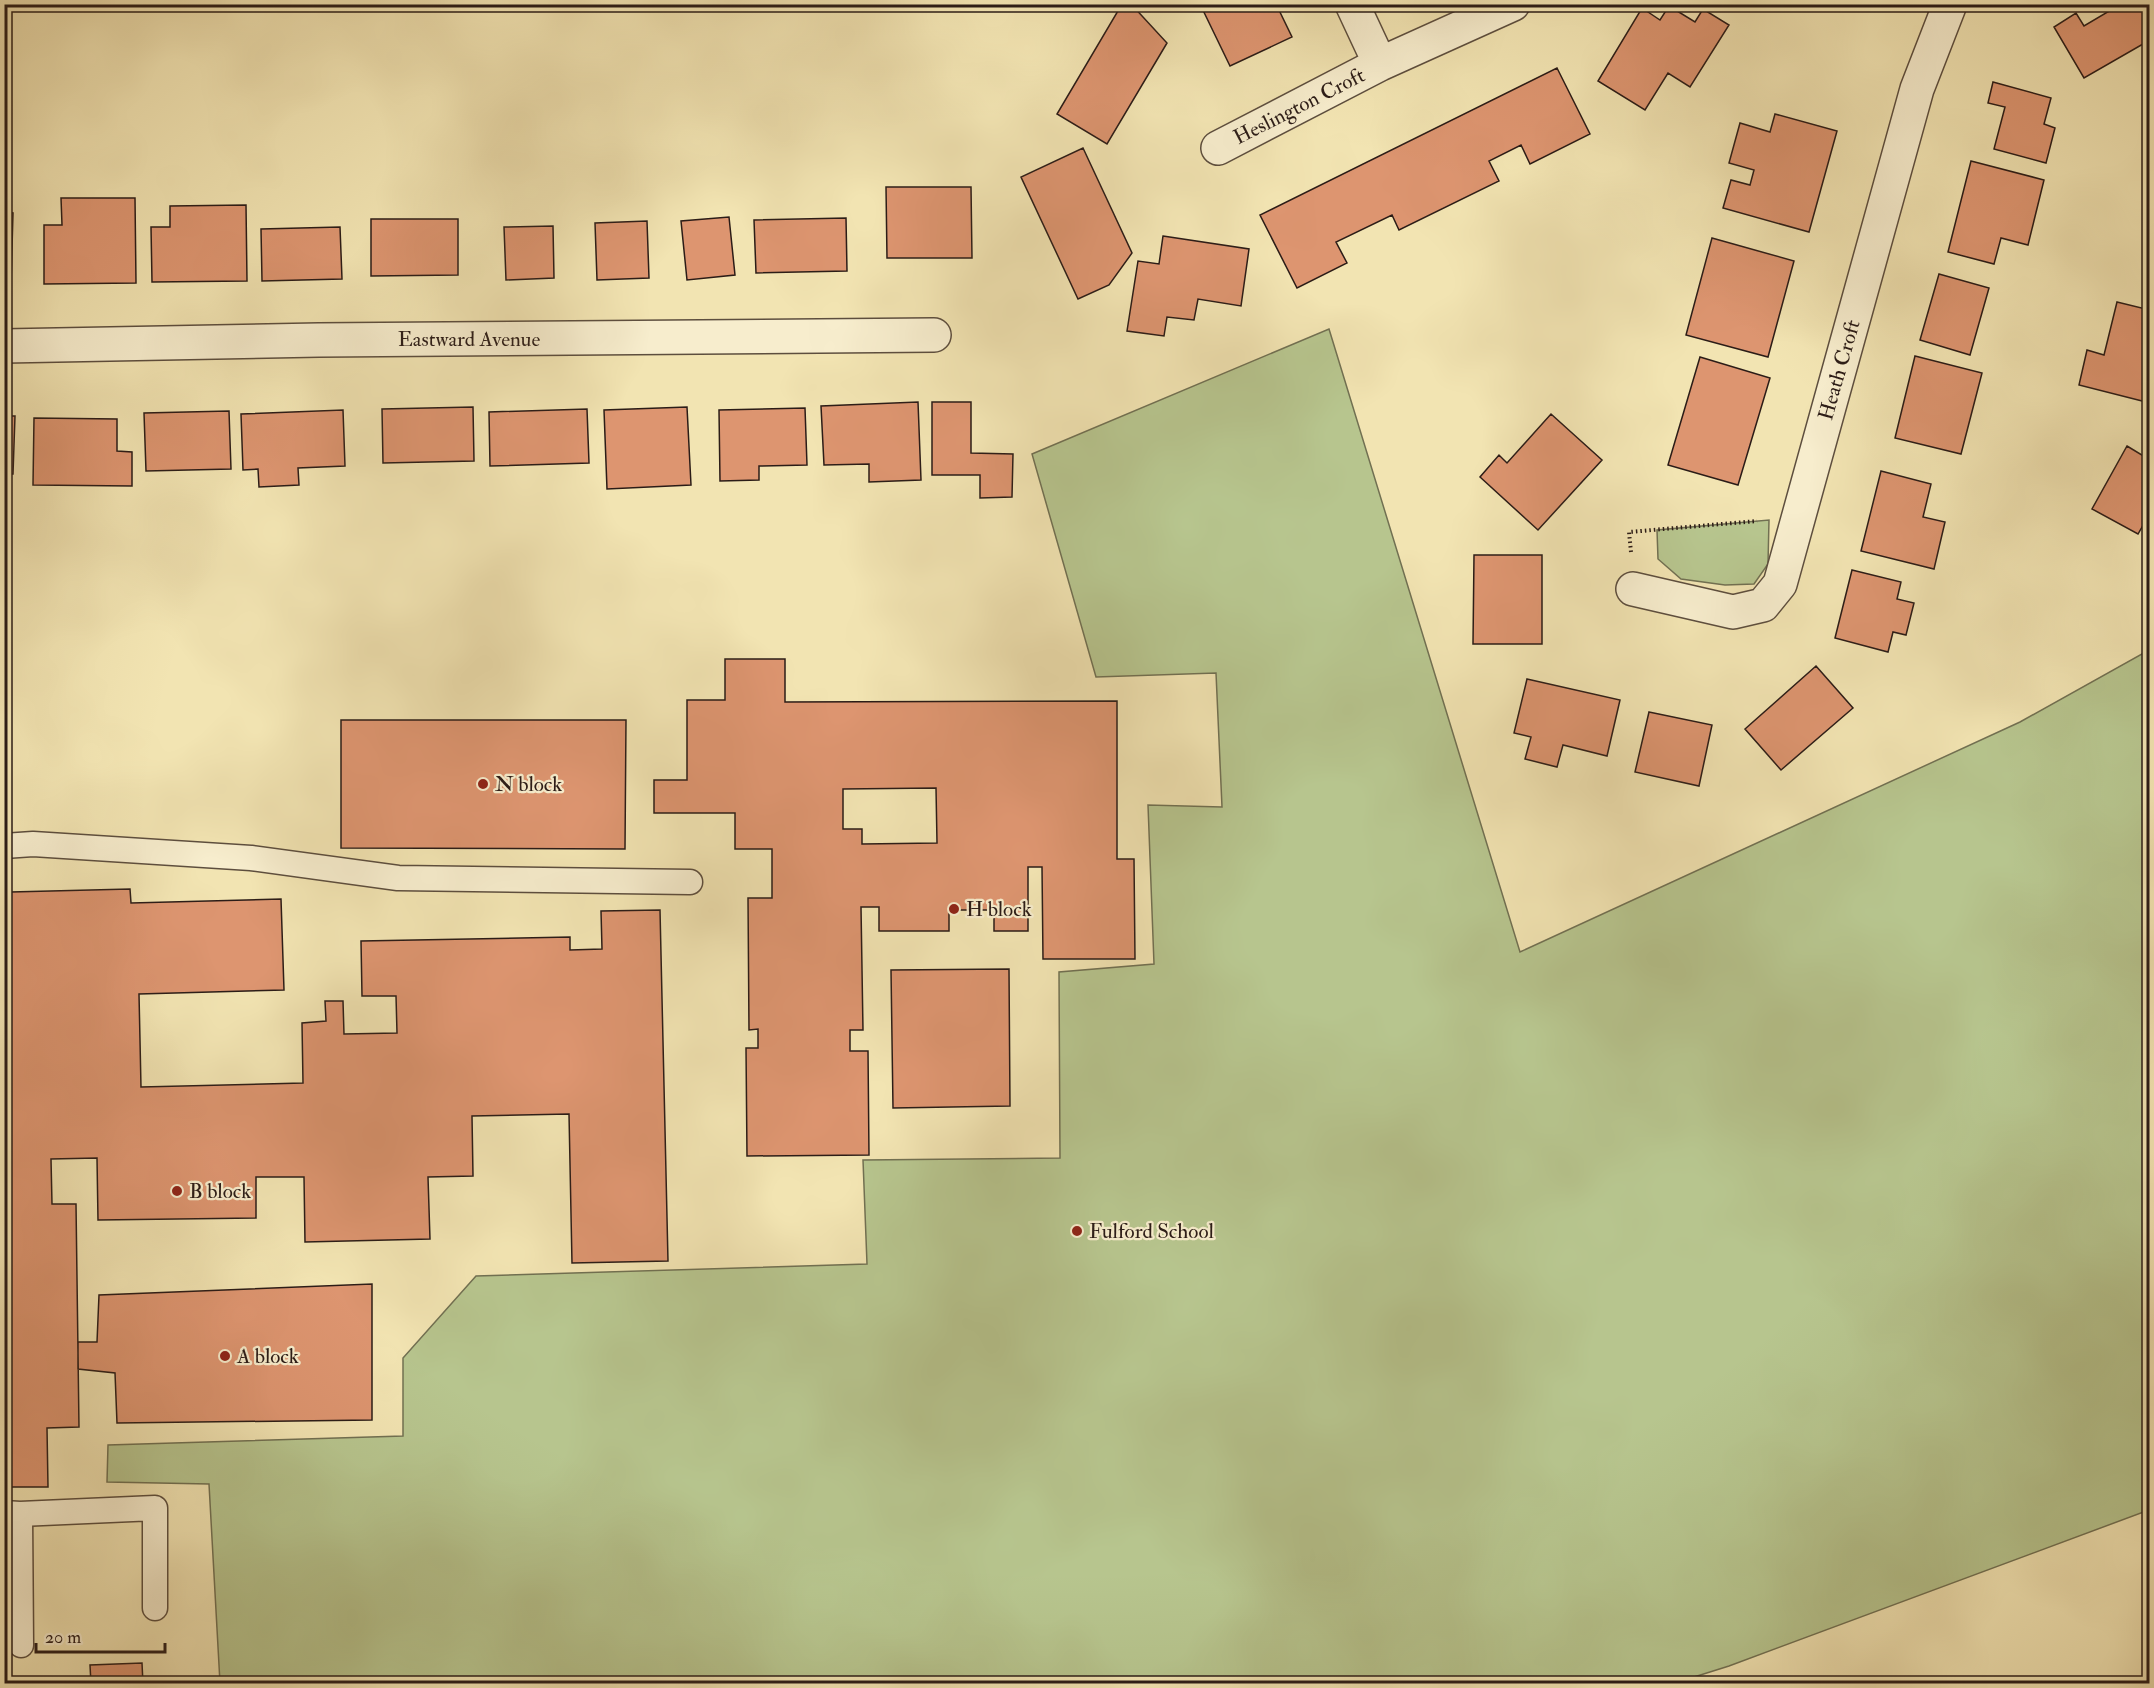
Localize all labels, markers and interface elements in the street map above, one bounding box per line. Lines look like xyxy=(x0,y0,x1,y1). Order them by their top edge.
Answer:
street label: Heslington Croft xyxy=(1229,62,1370,151)
street label: Heath Croft xyxy=(1812,317,1867,424)
street label: Eastward Avenue xyxy=(398,326,540,353)
place label: N block xyxy=(495,771,562,798)
marker: N block xyxy=(476,777,490,791)
place label: H block xyxy=(966,896,1032,923)
marker: H block xyxy=(947,902,961,916)
place label: B block xyxy=(189,1178,251,1205)
marker: B block xyxy=(170,1184,184,1198)
place label: Fulford School xyxy=(1089,1218,1214,1245)
marker: Fulford School xyxy=(1070,1224,1084,1238)
place label: A block xyxy=(236,1343,299,1370)
marker: A block xyxy=(218,1349,232,1363)
scale bar xyxy=(36,1616,165,1654)
text: 20 m xyxy=(45,1626,81,1649)

